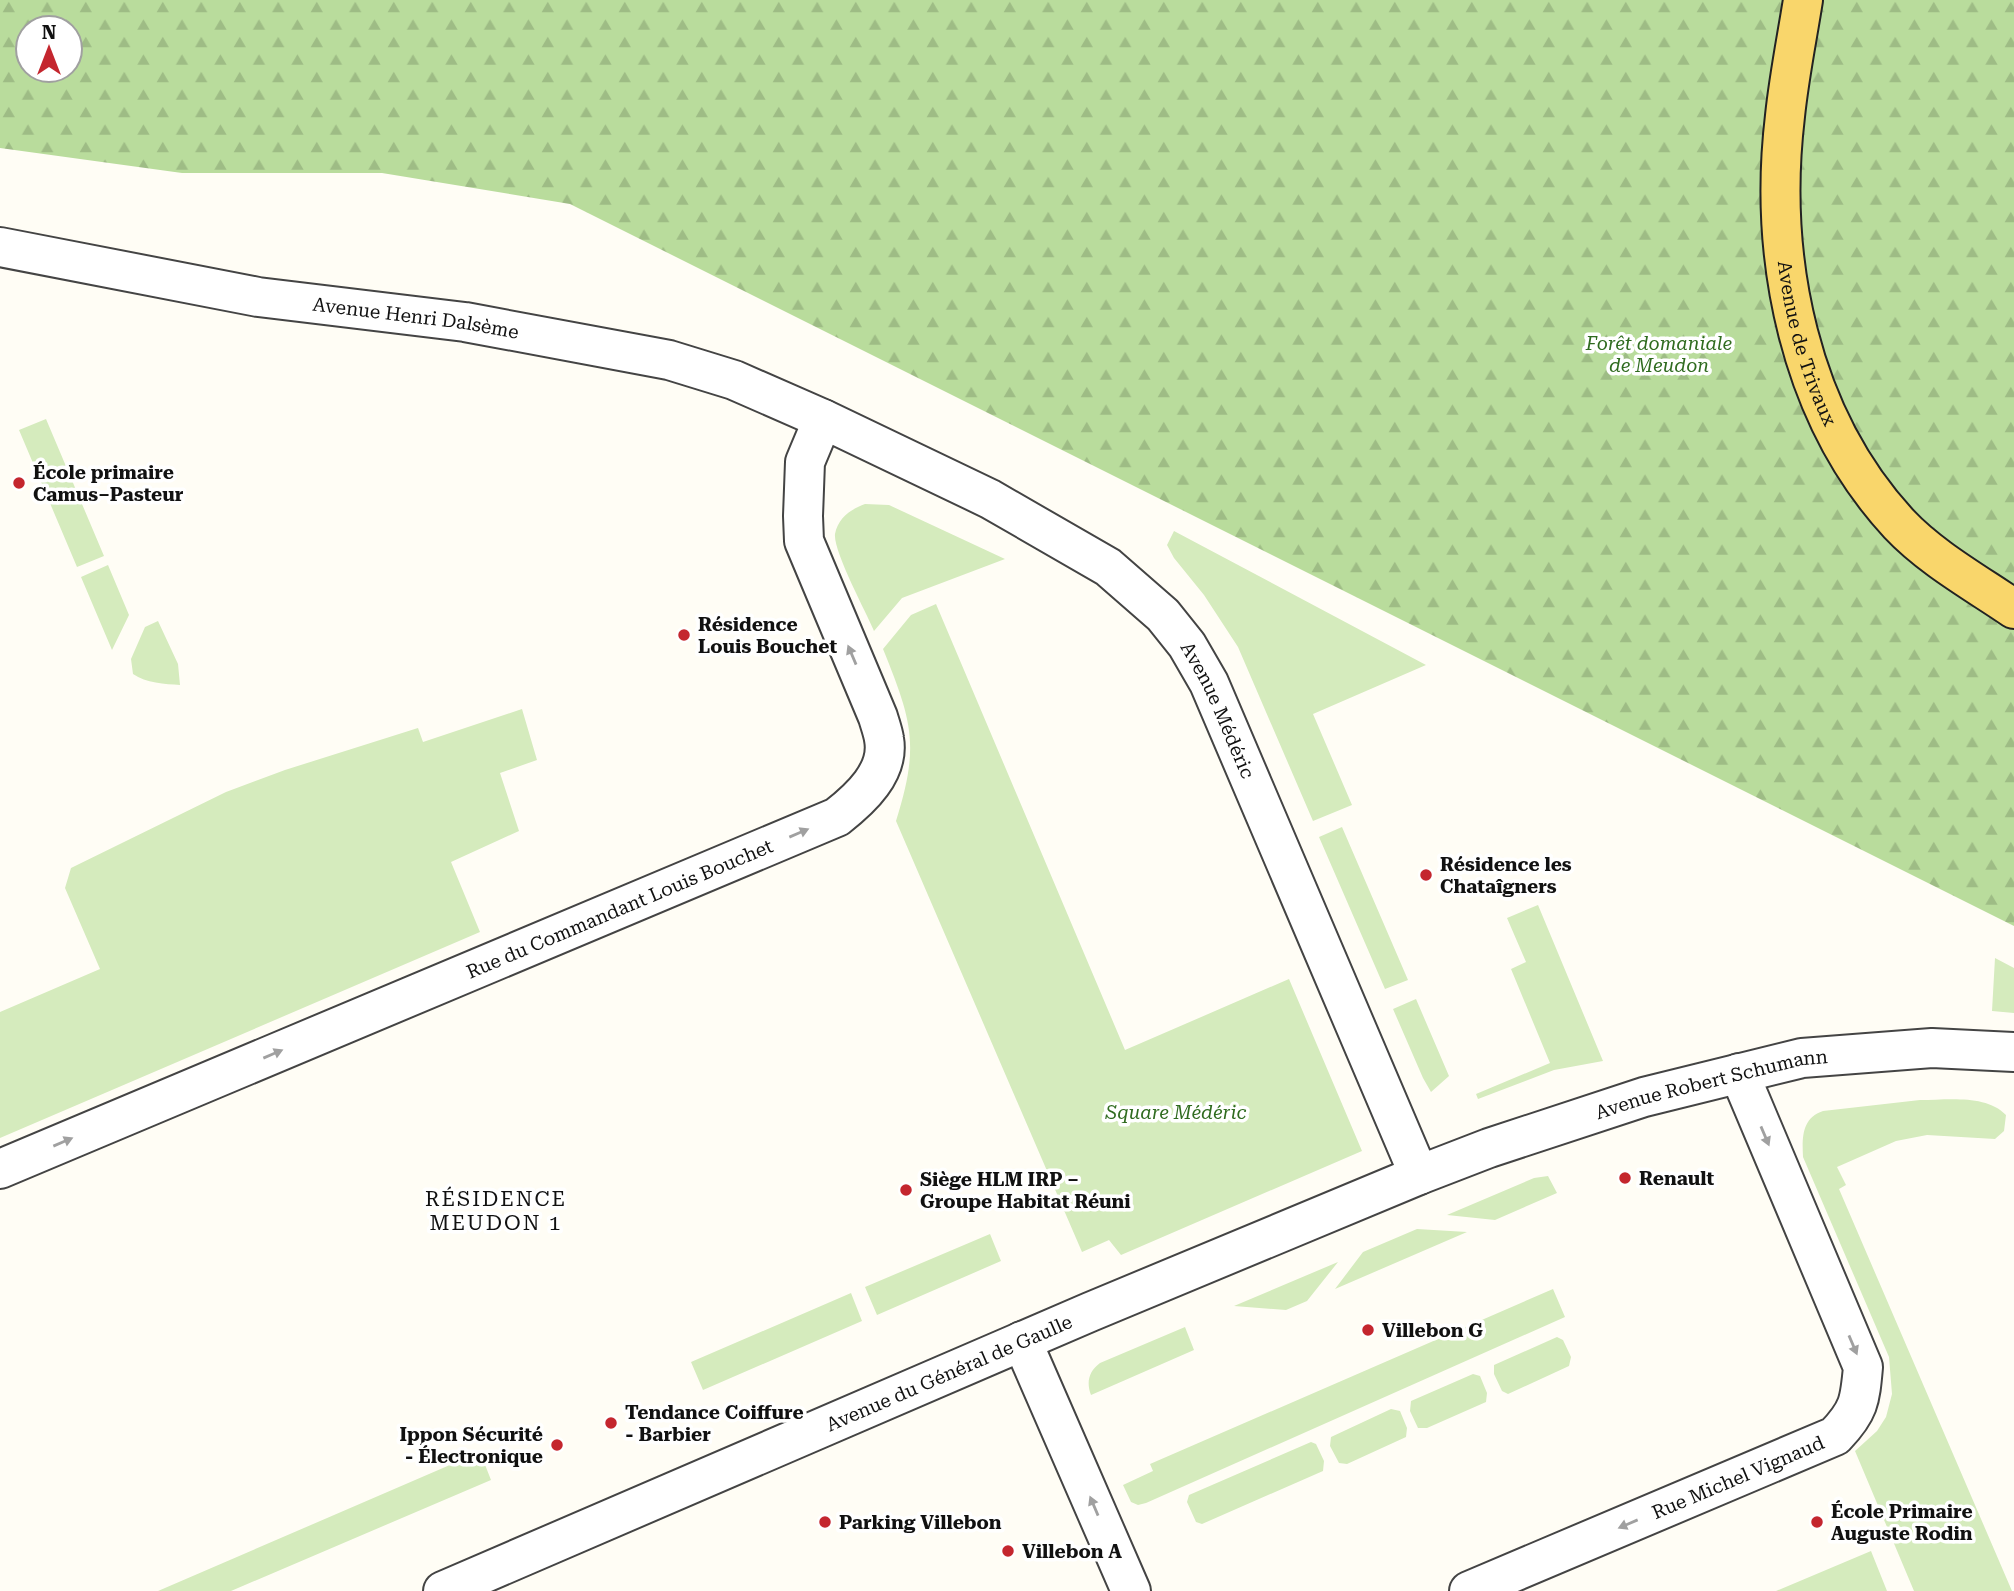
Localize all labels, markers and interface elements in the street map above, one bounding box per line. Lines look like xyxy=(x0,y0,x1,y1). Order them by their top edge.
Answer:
north arrow xyxy=(14,14,84,84)
text: N xyxy=(42,21,57,44)
street label: Avenue de Trivaux xyxy=(1773,259,1842,429)
street label: Avenue Henri Dalsème xyxy=(311,292,521,343)
park label: Forêt domaniale de Meudon xyxy=(1585,332,1733,377)
place label: École primaire Camus–Pasteur xyxy=(33,461,184,506)
marker: École primaire Camus–Pasteur xyxy=(11,475,27,491)
place label: Résidence Louis Bouchet xyxy=(698,613,837,658)
marker: Résidence Louis Bouchet xyxy=(676,627,692,643)
street label: Avenue Médéric xyxy=(1176,637,1260,782)
one-way arrow xyxy=(846,645,858,665)
one-way arrow xyxy=(788,828,809,839)
street label: Rue du Commandant Louis Bouchet xyxy=(463,834,776,983)
place label: Résidence les Chataîgners xyxy=(1440,853,1572,898)
marker: Résidence les Chataîgners xyxy=(1418,867,1434,883)
street label: Avenue Robert Schumann xyxy=(1592,1045,1828,1124)
one-way arrow xyxy=(262,1048,283,1059)
park label: Square Médéric xyxy=(1105,1101,1247,1124)
one-way arrow xyxy=(1760,1125,1771,1146)
one-way arrow xyxy=(53,1137,74,1148)
place label: Renault xyxy=(1639,1167,1714,1190)
place label: Siège HLM IRP – Groupe Habitat Réuni xyxy=(920,1168,1131,1213)
marker: Renault xyxy=(1617,1170,1633,1186)
marker: Siège HLM IRP – Groupe Habitat Réuni xyxy=(898,1182,914,1198)
district label: RÉSIDENCE MEUDON 1 xyxy=(425,1186,567,1235)
street label: Avenue du Général de Gaulle xyxy=(822,1310,1075,1436)
place label: Villebon G xyxy=(1382,1319,1483,1342)
marker: Villebon G xyxy=(1360,1322,1376,1338)
one-way arrow xyxy=(1848,1335,1859,1356)
place label: Tendance Coiffure - Barbier xyxy=(625,1401,804,1446)
marker: Tendance Coiffure - Barbier xyxy=(603,1415,619,1431)
place label: Ippon Sécurité - Électronique xyxy=(399,1423,543,1468)
street label: Rue Michel Vignaud xyxy=(1648,1431,1827,1524)
marker: Ippon Sécurité - Électronique xyxy=(549,1437,565,1453)
one-way arrow xyxy=(1088,1496,1100,1516)
place label: École Primaire Auguste Rodin xyxy=(1831,1500,1973,1545)
place label: Parking Villebon xyxy=(839,1511,1002,1534)
marker: Parking Villebon xyxy=(817,1514,833,1530)
marker: École Primaire Auguste Rodin xyxy=(1809,1514,1825,1530)
one-way arrow xyxy=(1617,1518,1638,1529)
place label: Villebon A xyxy=(1022,1540,1122,1563)
marker: Villebon A xyxy=(1000,1543,1016,1559)

